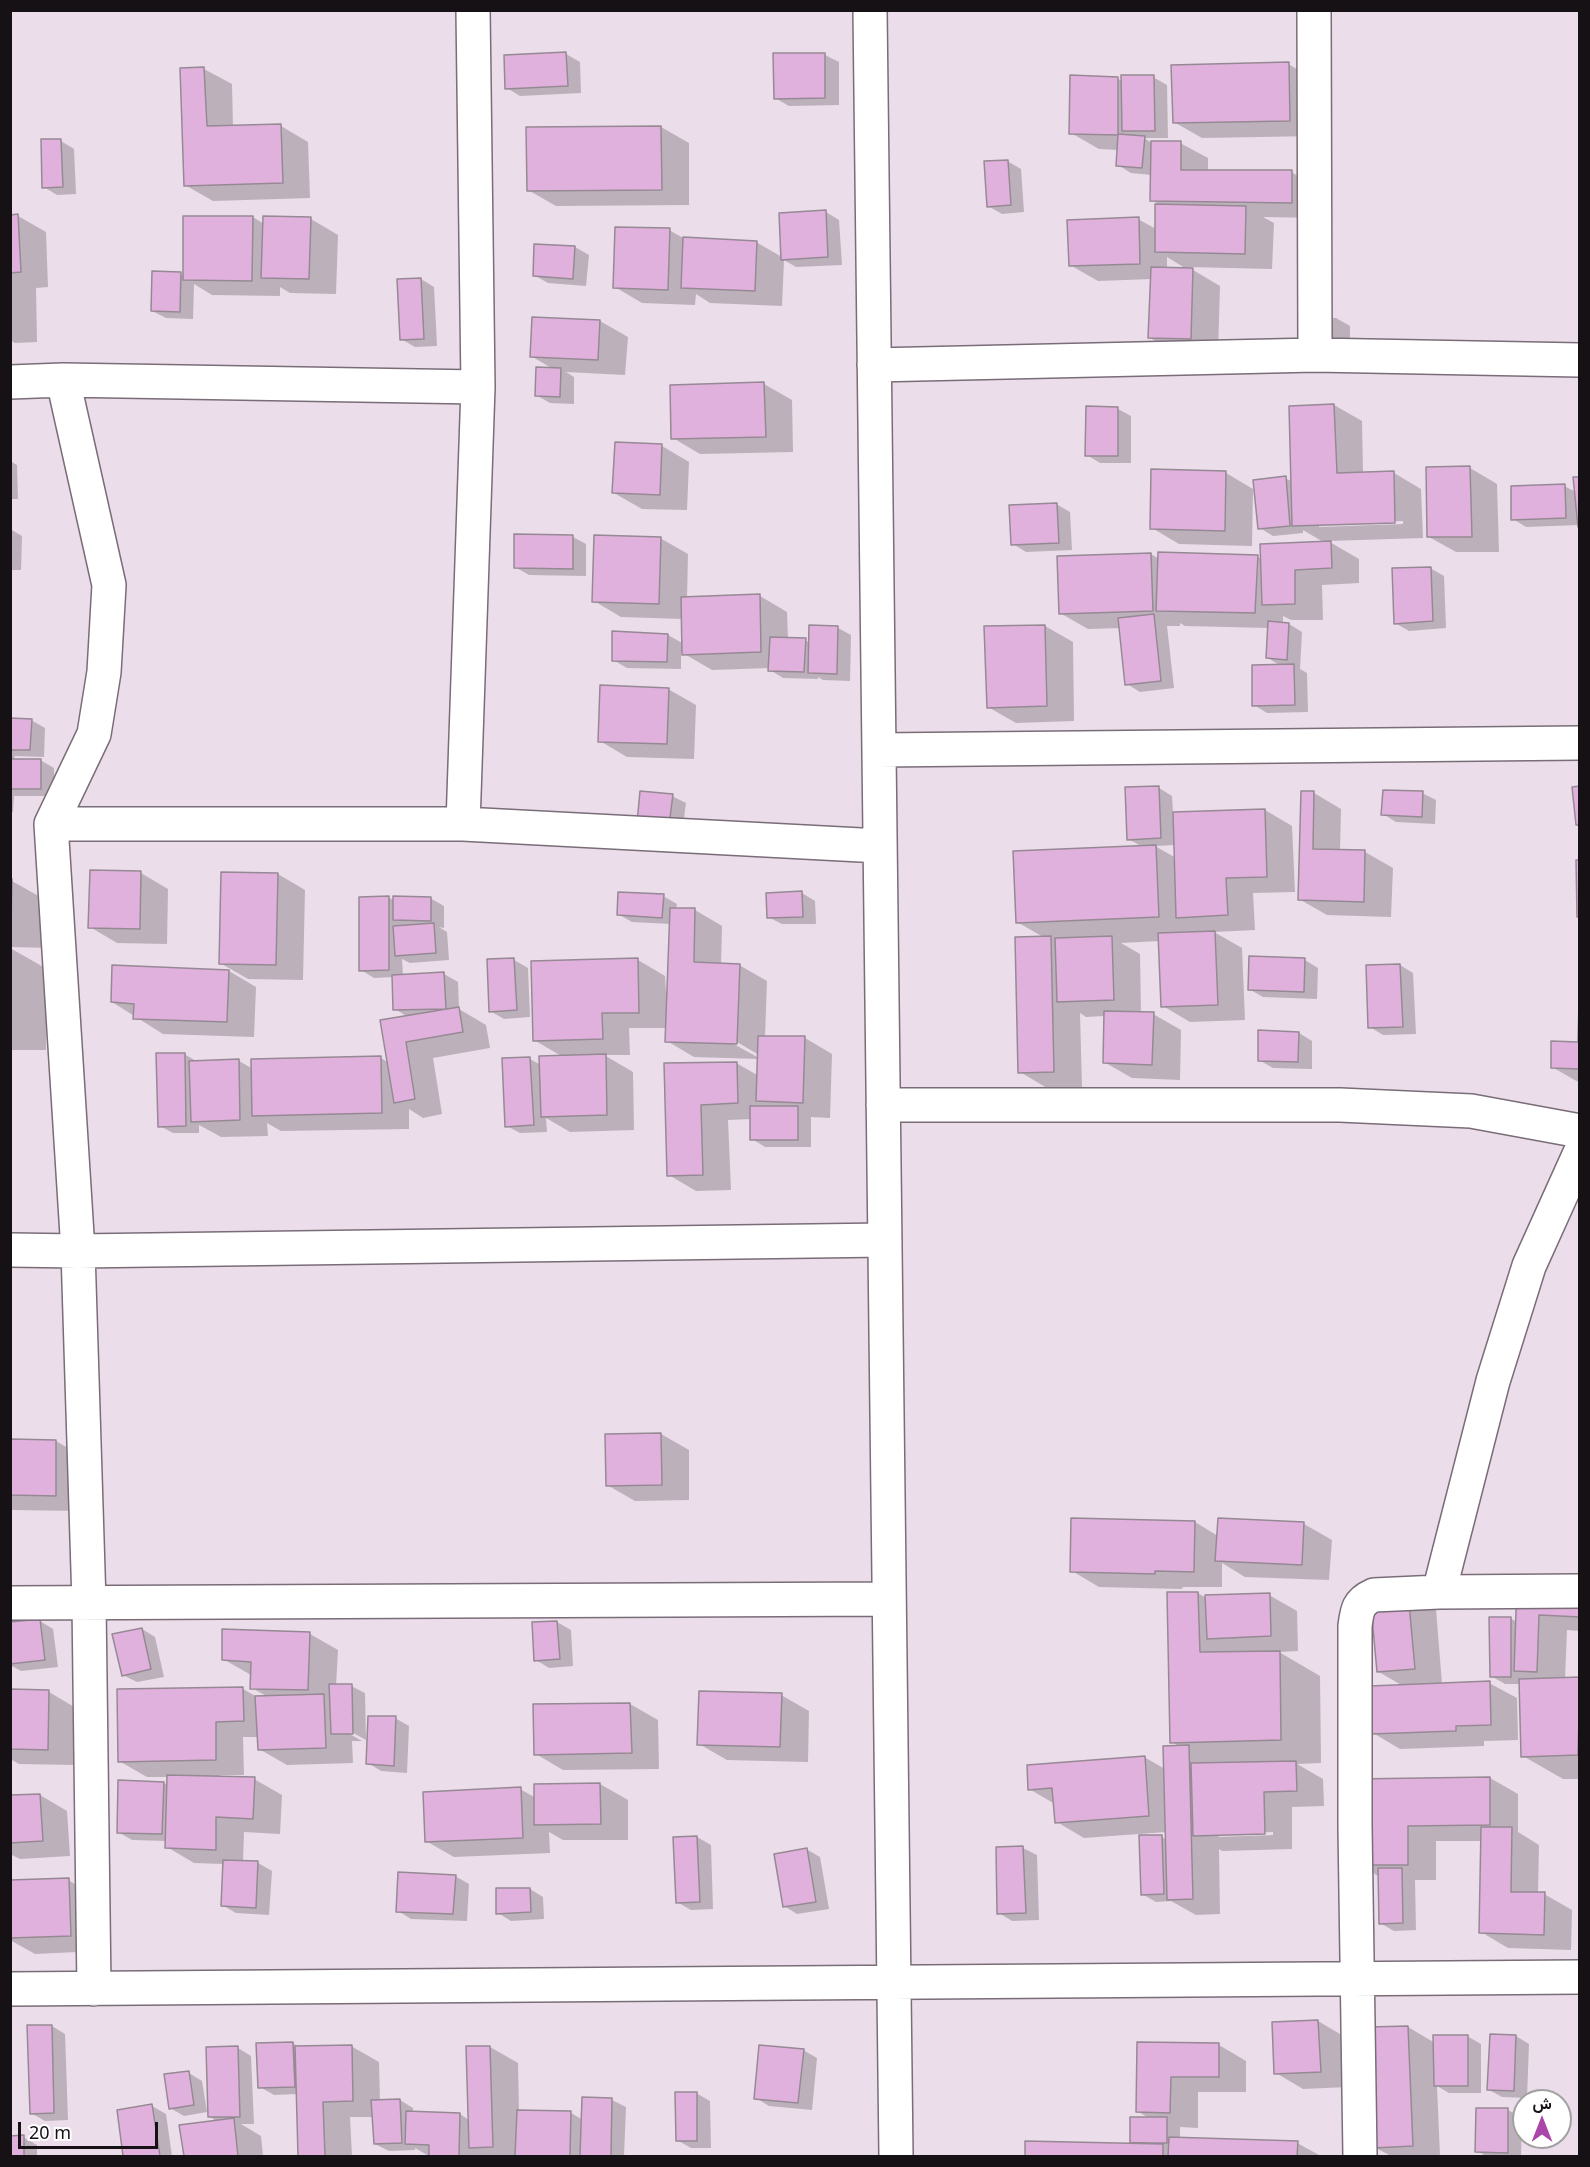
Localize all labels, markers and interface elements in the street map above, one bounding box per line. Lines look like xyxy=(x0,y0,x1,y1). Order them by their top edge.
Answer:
north arrow xyxy=(1512,2089,1572,2149)
text: ش xyxy=(1532,2092,1552,2114)
scale bar xyxy=(21,2110,160,2148)
text: 20 m xyxy=(29,2120,71,2144)

